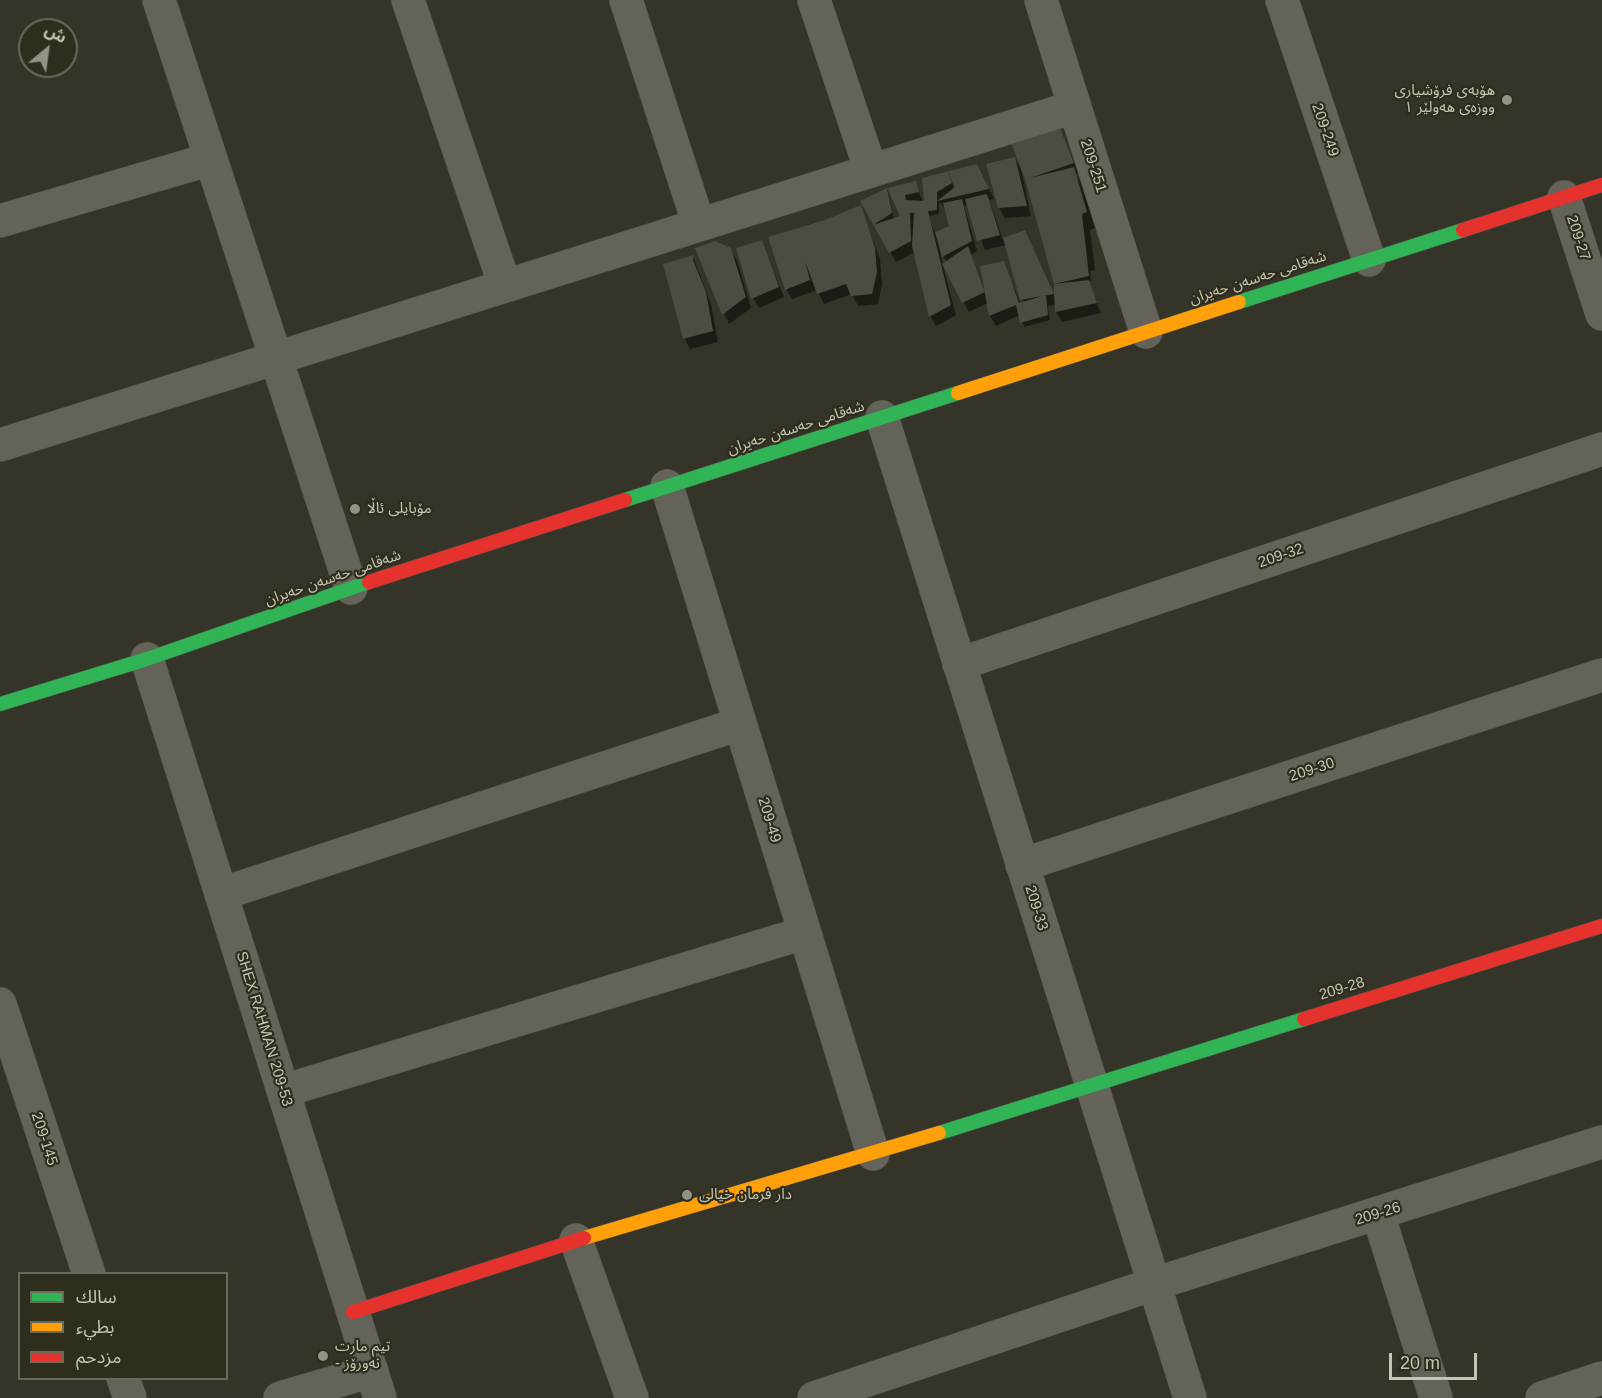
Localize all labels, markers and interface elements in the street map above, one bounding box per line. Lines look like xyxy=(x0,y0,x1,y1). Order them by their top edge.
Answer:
north arrow xyxy=(18,18,78,78)
text: ش xyxy=(42,21,70,46)
place label: هۆبەی فرۆشیاری ووزەی هەولێر ١ xyxy=(1394,82,1495,117)
marker: هۆبەی فرۆشیاری ووزەی هەولێر ١ xyxy=(1500,93,1514,107)
street label: 209-249 xyxy=(1308,101,1342,159)
street label: 209-251 xyxy=(1076,137,1110,195)
street label: 209-27 xyxy=(1562,213,1594,263)
street label: شەقامی حەسەن حەیران xyxy=(1187,247,1329,309)
street label: شەقامی حەسەن حەیران xyxy=(725,397,867,459)
place label: مۆبایلی ئاڵا xyxy=(367,500,432,518)
marker: مۆبایلی ئاڵا xyxy=(348,502,362,516)
street label: 209-32 xyxy=(1256,540,1306,572)
street label: شەقامی حەسەن حەیران xyxy=(263,546,403,610)
street label: 209-30 xyxy=(1287,754,1337,786)
street label: 209-49 xyxy=(754,795,784,845)
street label: 209-33 xyxy=(1021,883,1051,933)
street label: SHEX RAHMAN 209-53 xyxy=(232,949,296,1109)
street label: 209-28 xyxy=(1317,974,1367,1004)
street label: 209-145 xyxy=(27,1110,61,1168)
place label: دار فرمان خیالی xyxy=(699,1186,792,1204)
marker: دار فرمان خیالی xyxy=(680,1188,694,1202)
street label: 209-26 xyxy=(1353,1199,1403,1229)
legend xyxy=(18,1272,228,1380)
text: سالك xyxy=(76,1287,117,1307)
text: بطيء xyxy=(76,1317,114,1337)
place label: تیم مارت - نەورۆز xyxy=(335,1338,390,1373)
scale bar xyxy=(1392,1341,1480,1379)
text: مزدحم xyxy=(76,1347,121,1367)
marker: تیم مارت - نەورۆز xyxy=(316,1349,330,1363)
text: 20 m xyxy=(1400,1353,1440,1373)

